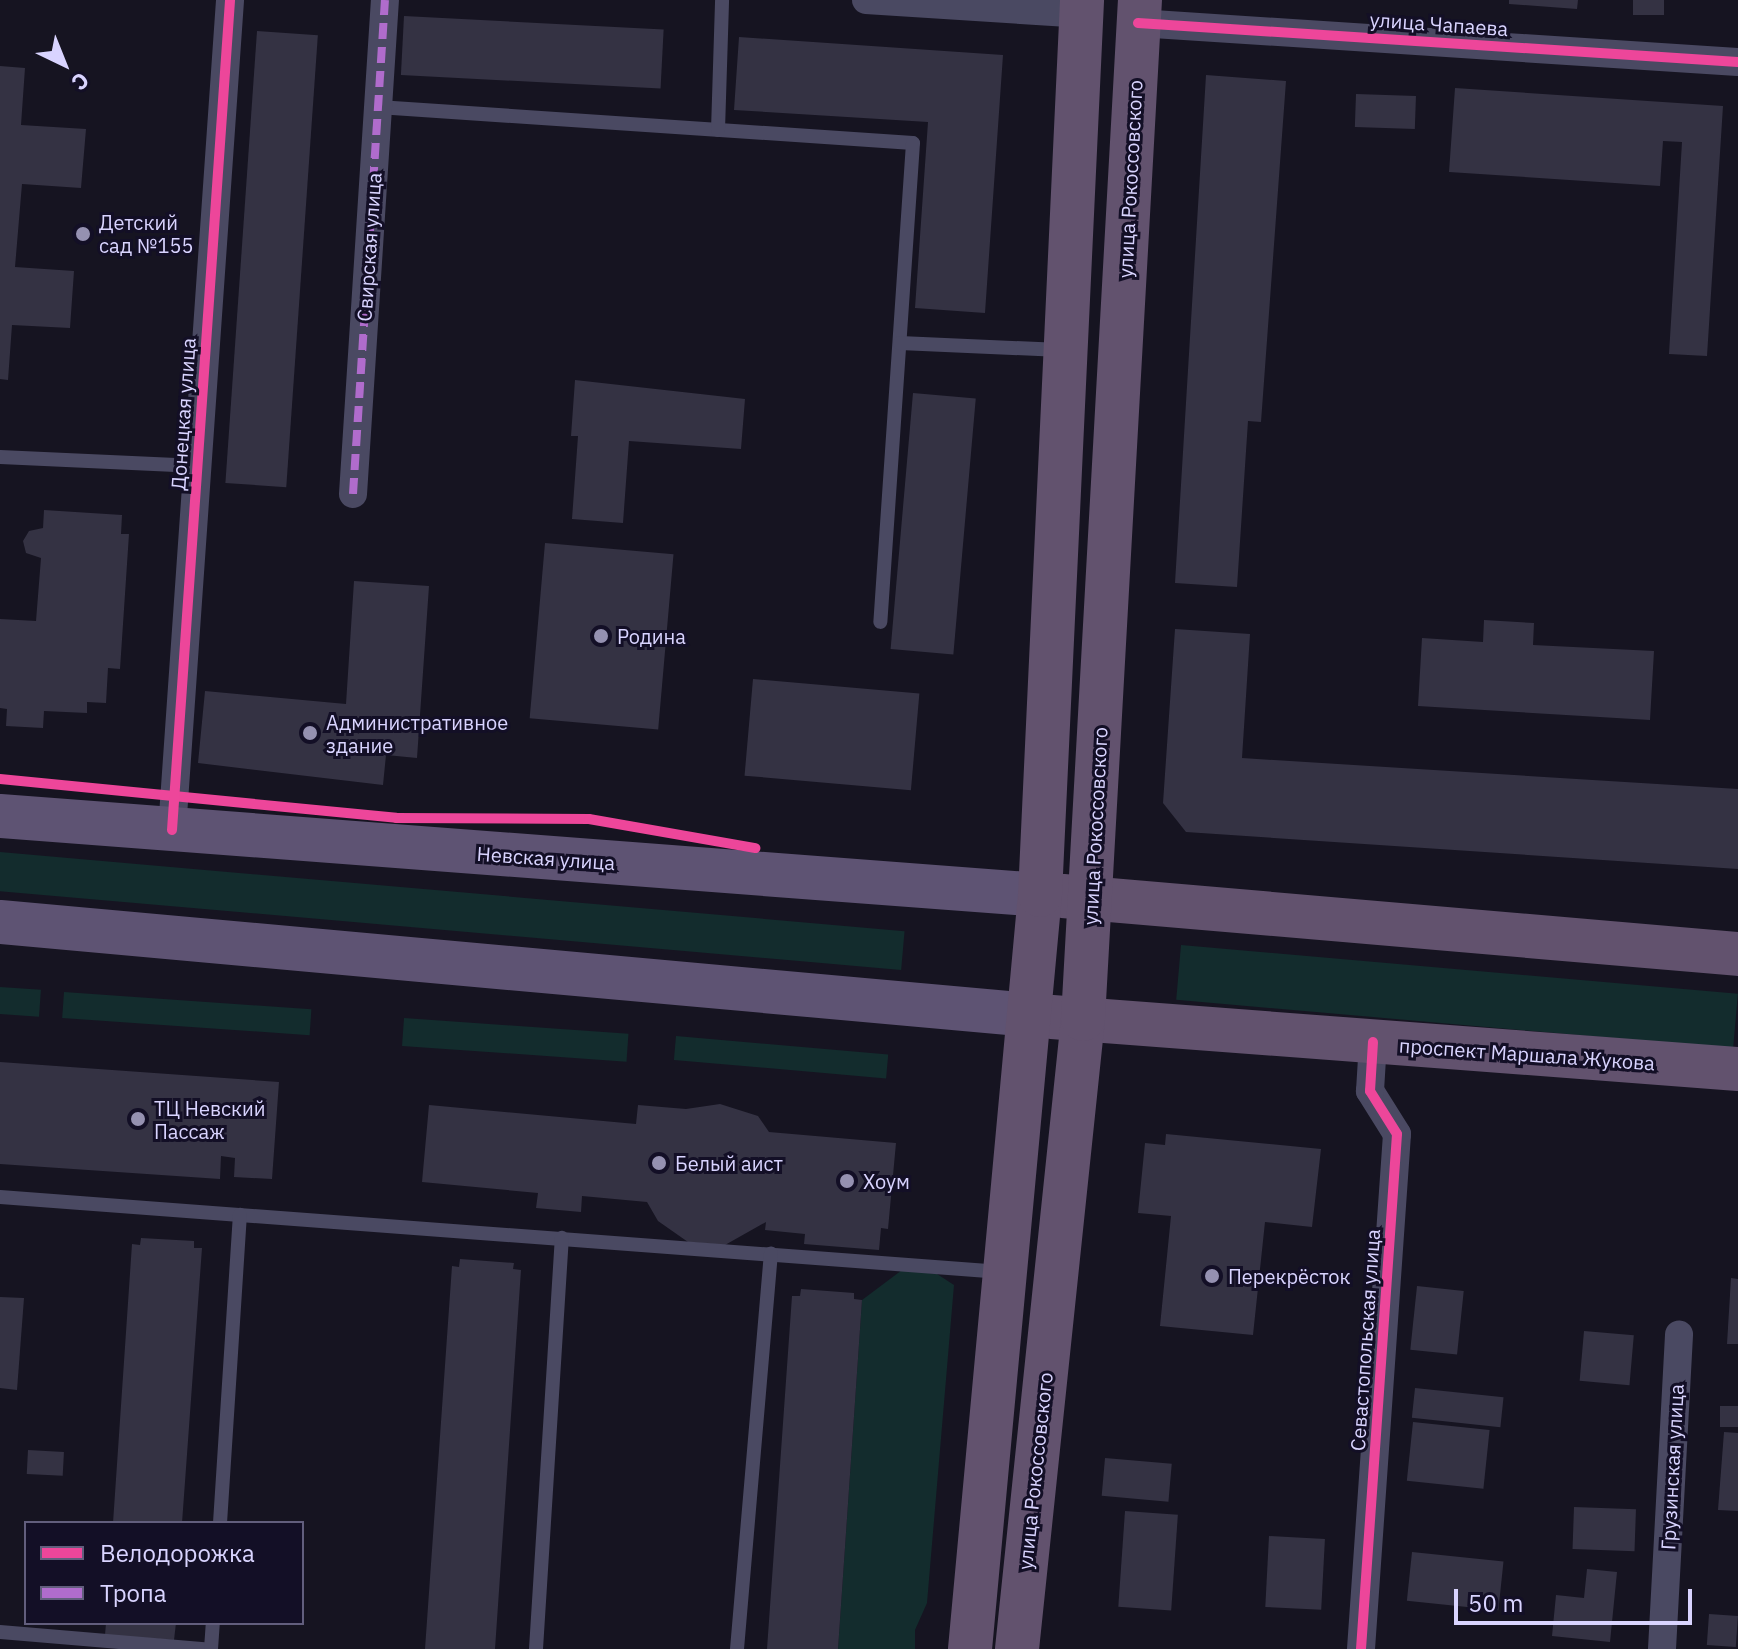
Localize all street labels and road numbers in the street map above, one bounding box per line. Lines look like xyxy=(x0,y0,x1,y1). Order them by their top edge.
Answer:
street label: улица Чапаева xyxy=(1369,7,1509,41)
street label: улица Рокоссовского xyxy=(1113,79,1147,279)
street label: Свирская улица xyxy=(352,172,386,322)
street label: Донецкая улица xyxy=(166,337,200,491)
street label: улица Рокоссовского xyxy=(1078,726,1112,926)
street label: Невская улица xyxy=(476,841,616,875)
street label: проспект Маршала Жукова xyxy=(1398,1033,1656,1075)
street label: Севастопольская улица xyxy=(1345,1228,1385,1452)
street label: улица Рокоссовского xyxy=(1013,1371,1057,1571)
street label: Грузинская улица xyxy=(1656,1383,1688,1551)

